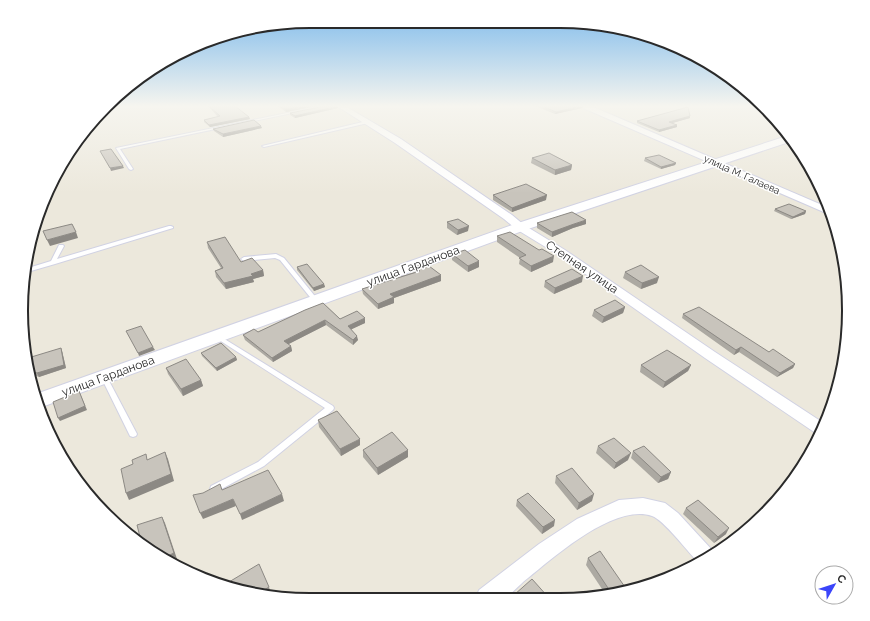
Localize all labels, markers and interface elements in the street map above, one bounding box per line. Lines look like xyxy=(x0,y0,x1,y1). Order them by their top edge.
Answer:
street label: улица М. Галаева xyxy=(702,153,782,196)
street label: Степная улица xyxy=(543,238,621,296)
street label: улица Гарданова xyxy=(365,243,461,289)
street label: улица Гарданова xyxy=(60,353,156,399)
north arrow xyxy=(814,565,854,605)
text: С xyxy=(834,572,849,586)

